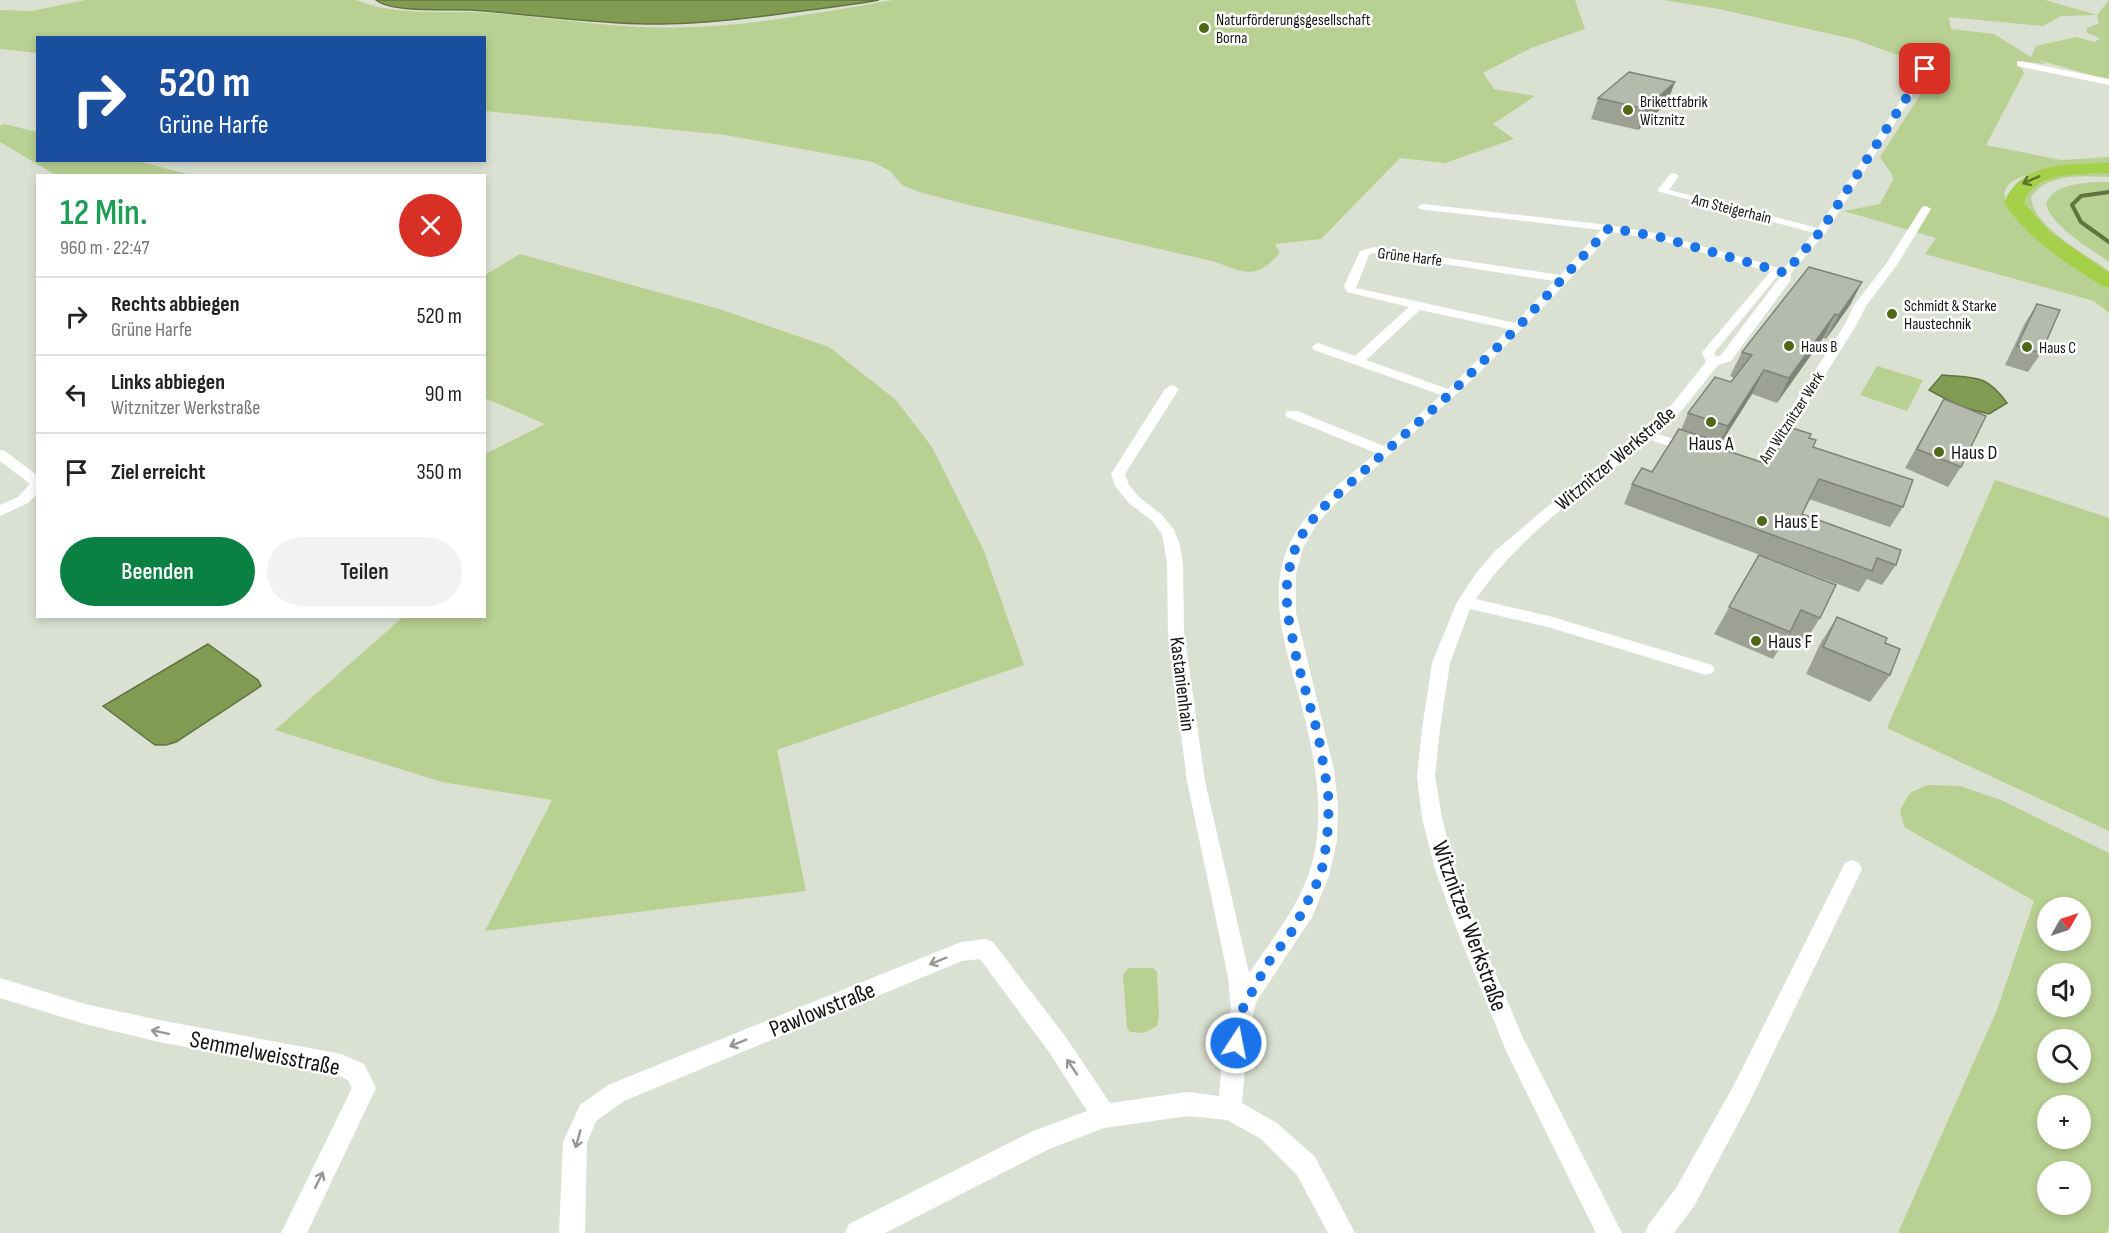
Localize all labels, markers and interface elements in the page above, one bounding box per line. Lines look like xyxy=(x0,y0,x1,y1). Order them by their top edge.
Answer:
place label: Naturförderungsgesellschaft Borna xyxy=(1216,11,1371,48)
marker: Naturförderungsgesellschaft Borna xyxy=(1197,21,1211,35)
pin xyxy=(1899,43,1950,94)
icon: arrive xyxy=(1908,52,1941,85)
text: 520 m xyxy=(159,58,250,109)
icon: right xyxy=(60,60,138,138)
place label: Brikettfabrik Witznitz xyxy=(1640,93,1708,130)
marker: Brikettfabrik Witznitz xyxy=(1621,103,1635,117)
text: Grüne Harfe xyxy=(159,109,269,141)
one-way arrow xyxy=(2023,175,2041,187)
street label: Am Steigerhain xyxy=(1689,190,1773,228)
text: 12 Min. xyxy=(60,192,148,235)
button: close xyxy=(399,194,462,257)
text: 960 m · 22:47 xyxy=(60,236,149,260)
street label: Grüne Harfe xyxy=(1376,244,1443,271)
text: Rechts abbiegen xyxy=(111,291,240,318)
place label: Schmidt & Starke Haustechnik xyxy=(1904,297,1997,334)
icon: right xyxy=(60,300,93,333)
text: 520 m xyxy=(417,303,462,330)
marker: Schmidt & Starke Haustechnik xyxy=(1885,307,1899,321)
text: Grüne Harfe xyxy=(111,318,192,342)
place label: Haus B xyxy=(1801,338,1837,357)
marker: Haus B xyxy=(1782,339,1796,353)
place label: Haus C xyxy=(2039,339,2076,358)
marker: Haus C xyxy=(2020,340,2034,354)
street label: Am Witznitzer Werk xyxy=(1755,368,1829,468)
text: Links abbiegen xyxy=(111,369,225,396)
icon: left xyxy=(60,378,93,411)
text: 90 m xyxy=(425,381,462,408)
text: Witznitzer Werkstraße xyxy=(111,396,260,420)
street label: Witznitzer Werkstraße xyxy=(1551,402,1681,516)
marker: Haus A xyxy=(1704,415,1718,429)
place label: Haus A xyxy=(1688,432,1734,456)
place label: Haus D xyxy=(1951,441,1997,465)
marker: Haus D xyxy=(1932,445,1946,459)
icon: arrive xyxy=(60,456,93,489)
text: Ziel erreicht xyxy=(111,459,206,486)
text: 350 m xyxy=(417,459,462,486)
place label: Haus E xyxy=(1774,510,1819,534)
marker: Haus E xyxy=(1755,514,1769,528)
button: Beenden xyxy=(60,537,255,606)
button: Teilen xyxy=(267,537,462,606)
place label: Haus F xyxy=(1768,630,1813,654)
marker: Haus F xyxy=(1749,634,1763,648)
street label: Kastanienhain xyxy=(1164,636,1200,733)
street label: Witznitzer Werkstraße xyxy=(1425,837,1514,1015)
north arrow xyxy=(2037,897,2091,951)
map controls xyxy=(2037,897,2091,1215)
one-way arrow xyxy=(930,956,948,967)
button: sound xyxy=(2037,963,2091,1017)
street label: Pawlowstraße xyxy=(765,975,879,1044)
position arrow xyxy=(1204,1011,1268,1075)
one-way arrow xyxy=(151,1025,170,1037)
street label: Semmelweisstraße xyxy=(187,1025,342,1082)
button: search xyxy=(2037,1029,2091,1083)
one-way arrow xyxy=(730,1038,748,1049)
one-way arrow xyxy=(1066,1059,1078,1075)
button: + xyxy=(2037,1095,2091,1149)
one-way arrow xyxy=(572,1130,583,1149)
button: − xyxy=(2037,1161,2091,1215)
one-way arrow xyxy=(314,1172,326,1190)

